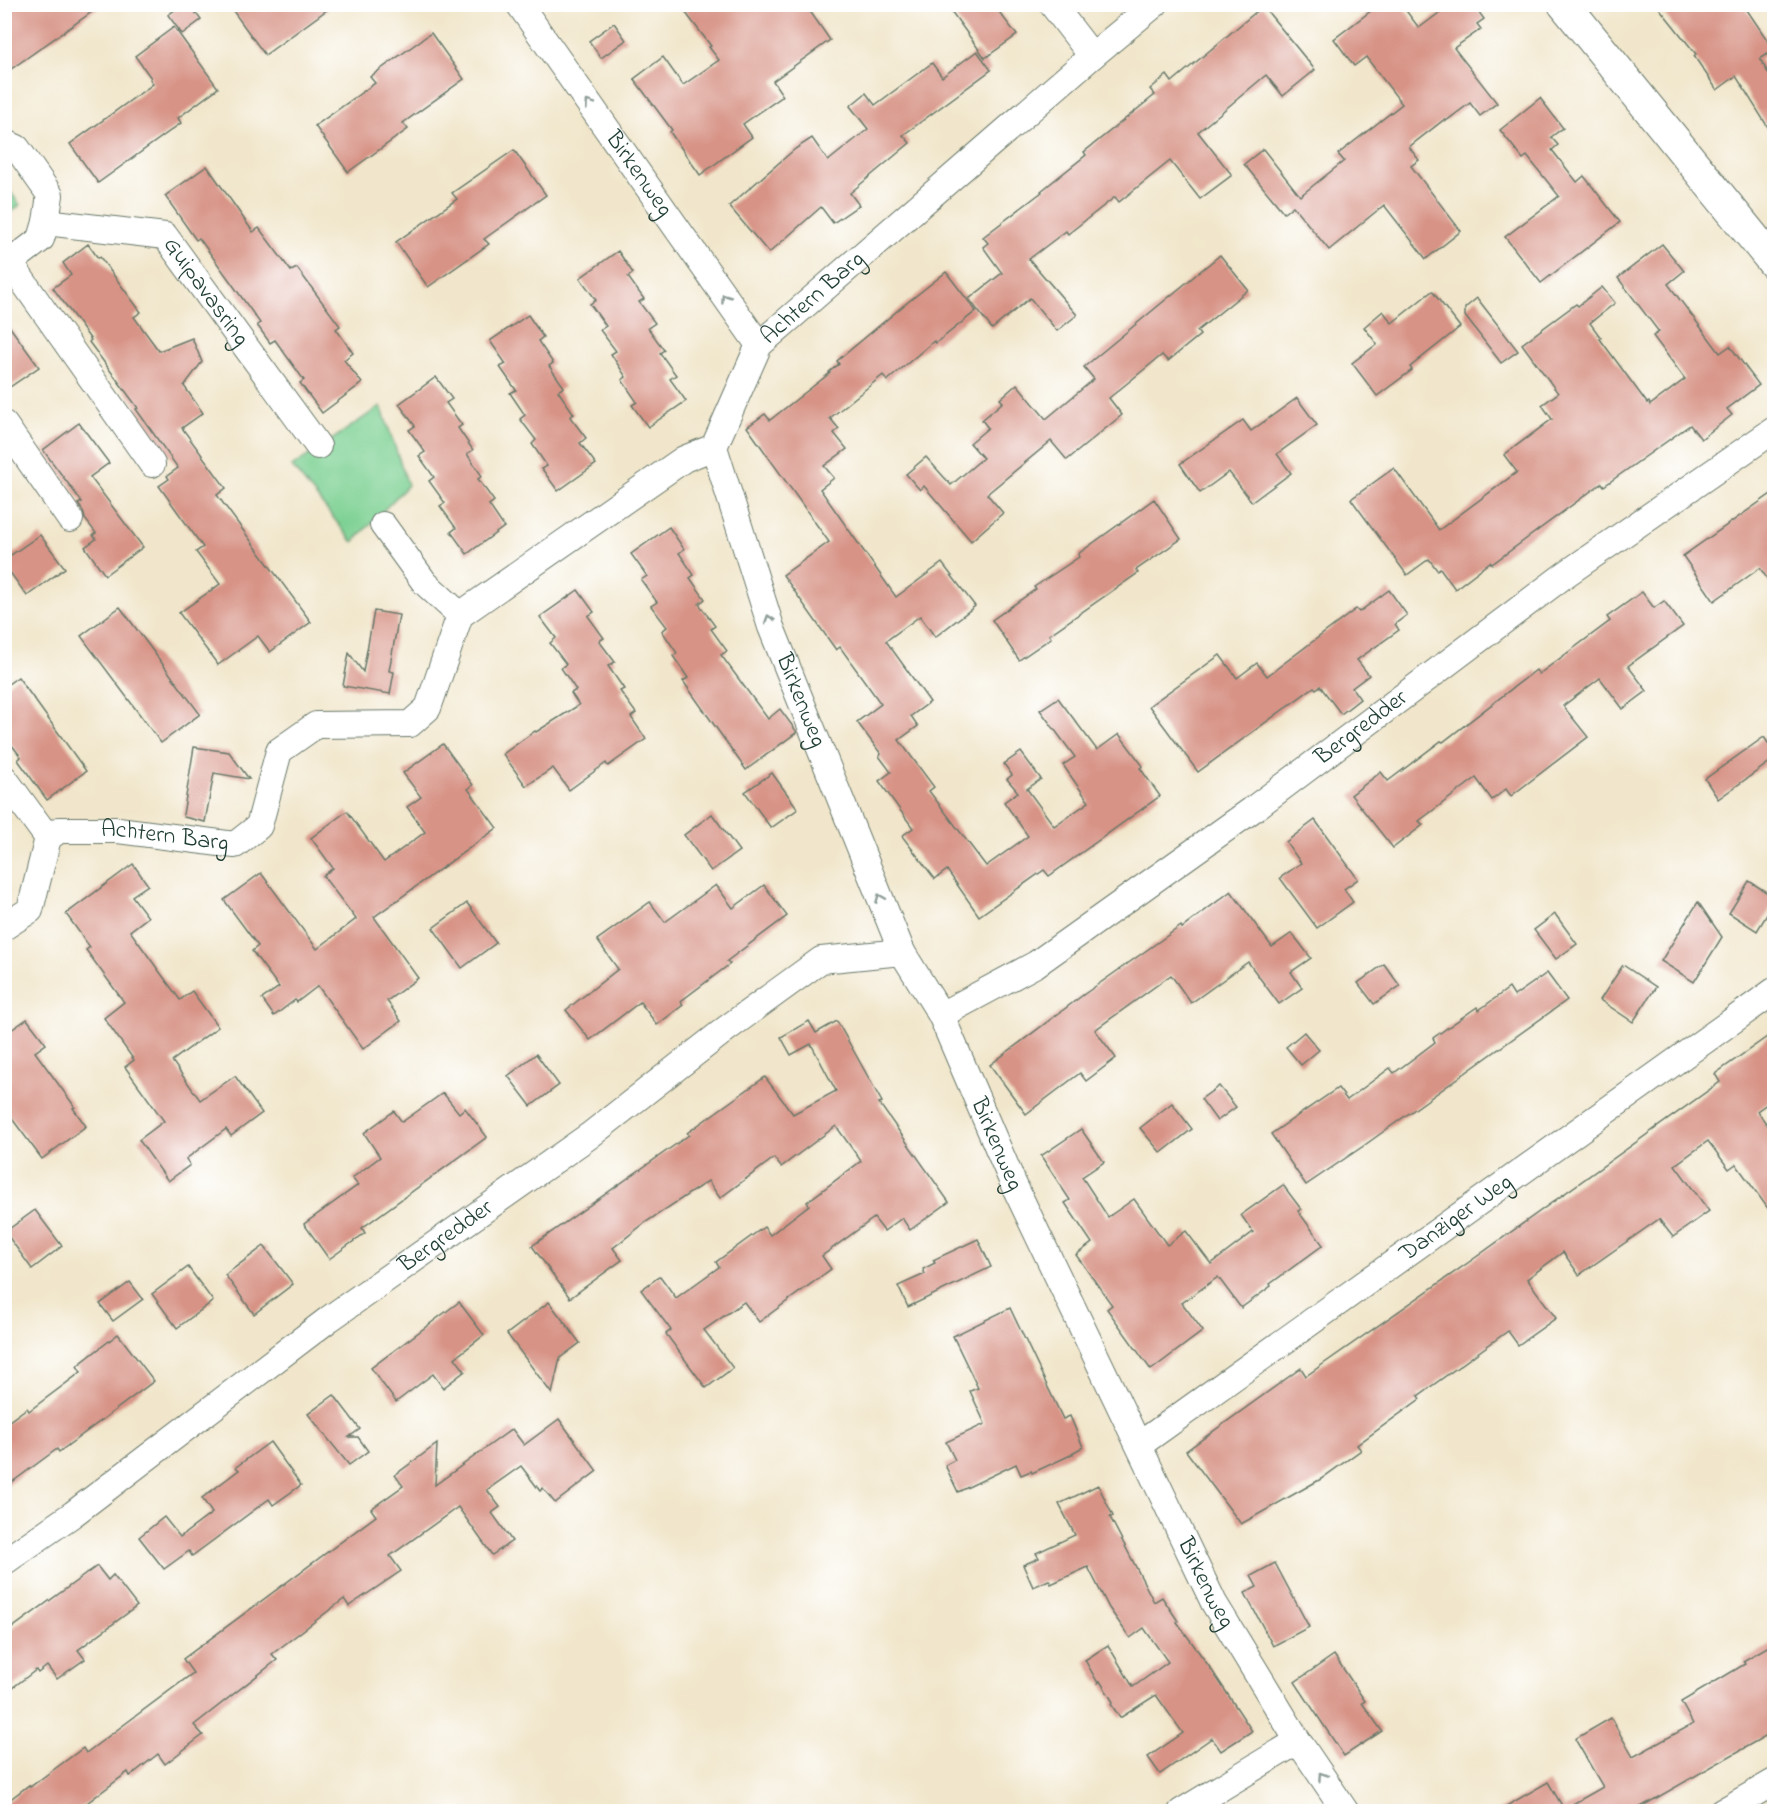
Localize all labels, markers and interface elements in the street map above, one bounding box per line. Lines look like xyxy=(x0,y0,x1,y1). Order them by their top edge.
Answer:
one-way arrow xyxy=(585,99,596,110)
street label: Birkenweg xyxy=(596,123,681,224)
street label: Guipavasring xyxy=(154,230,258,354)
street label: Achtern Barg xyxy=(753,243,873,353)
one-way arrow xyxy=(722,293,733,304)
one-way arrow xyxy=(764,614,776,625)
street label: Birkenweg xyxy=(766,647,835,753)
street label: Bergredder xyxy=(1307,681,1416,775)
street label: Achtern Barg xyxy=(101,812,231,862)
one-way arrow xyxy=(875,893,887,904)
street label: Birkenweg xyxy=(961,1091,1032,1197)
street label: Danziger Weg xyxy=(1392,1166,1520,1271)
street label: Bergredder xyxy=(391,1191,501,1283)
street label: Birkenweg xyxy=(1167,1531,1243,1636)
one-way arrow xyxy=(1318,1772,1329,1783)

